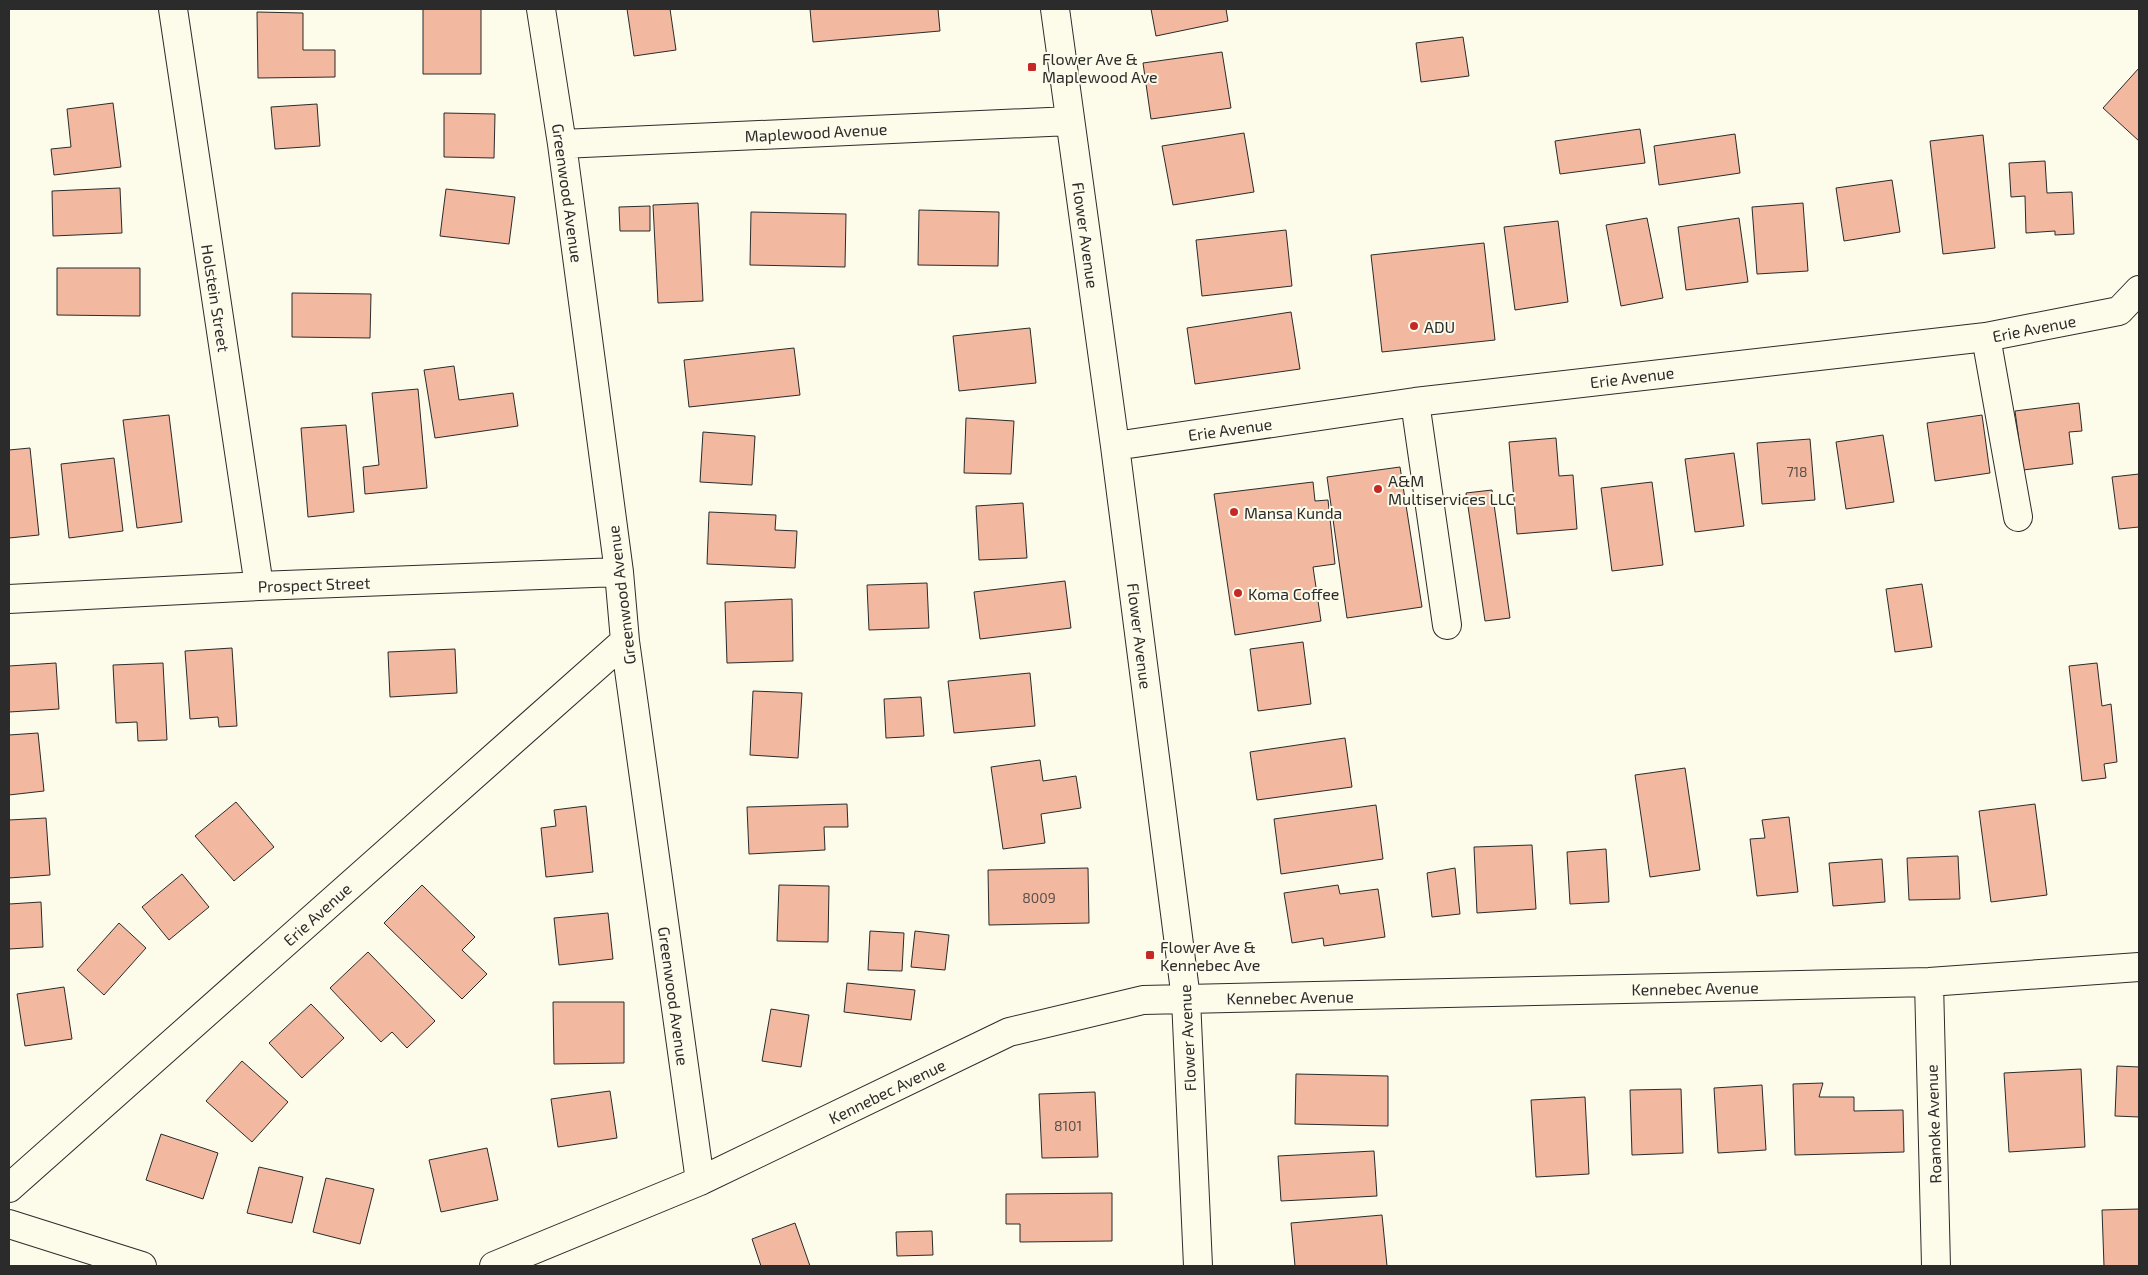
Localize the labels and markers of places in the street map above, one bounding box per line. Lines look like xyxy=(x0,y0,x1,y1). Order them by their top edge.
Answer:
place label: Flower Ave & Maplewood Ave xyxy=(1042,49,1158,86)
marker: Flower Ave & Maplewood Ave xyxy=(1026,61,1038,73)
place label: ADU xyxy=(1424,317,1455,336)
marker: ADU xyxy=(1408,320,1420,332)
place label: A&M Multiservices LLC xyxy=(1388,471,1515,508)
marker: A&M Multiservices LLC xyxy=(1372,483,1384,495)
place label: Mansa Kunda xyxy=(1244,503,1342,522)
marker: Mansa Kunda xyxy=(1228,506,1240,518)
place label: Koma Coffee xyxy=(1248,584,1339,603)
marker: Koma Coffee xyxy=(1232,587,1244,599)
place label: Flower Ave & Kennebec Ave xyxy=(1160,937,1260,974)
marker: Flower Ave & Kennebec Ave xyxy=(1144,949,1156,961)

